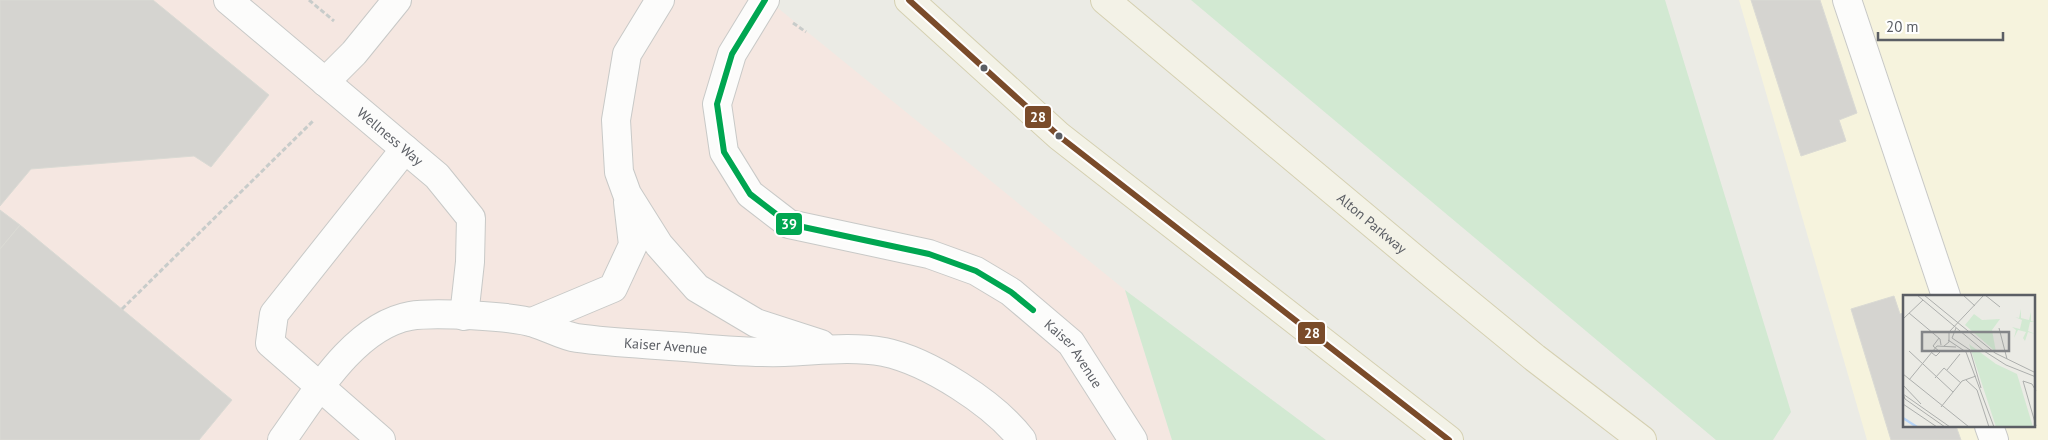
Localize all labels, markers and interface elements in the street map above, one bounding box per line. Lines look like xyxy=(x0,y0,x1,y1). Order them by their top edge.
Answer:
scale bar xyxy=(1878,10,2003,42)
text: 20 m xyxy=(1886,17,1919,36)
unlabelled marker xyxy=(979,63,989,73)
street label: Wellness Way xyxy=(353,104,427,170)
line badge: 28 xyxy=(1024,105,1052,129)
text: 28 xyxy=(1030,108,1046,126)
unlabelled marker xyxy=(1054,131,1064,141)
street label: Alton Parkway xyxy=(1333,189,1411,258)
line badge: 39 xyxy=(775,212,803,236)
text: 39 xyxy=(781,215,797,233)
inset map xyxy=(1903,295,2036,428)
street label: Kaiser Avenue xyxy=(1041,315,1106,391)
line badge: 28 xyxy=(1297,321,1326,345)
text: 28 xyxy=(1304,324,1320,342)
street label: Kaiser Avenue xyxy=(623,334,708,358)

